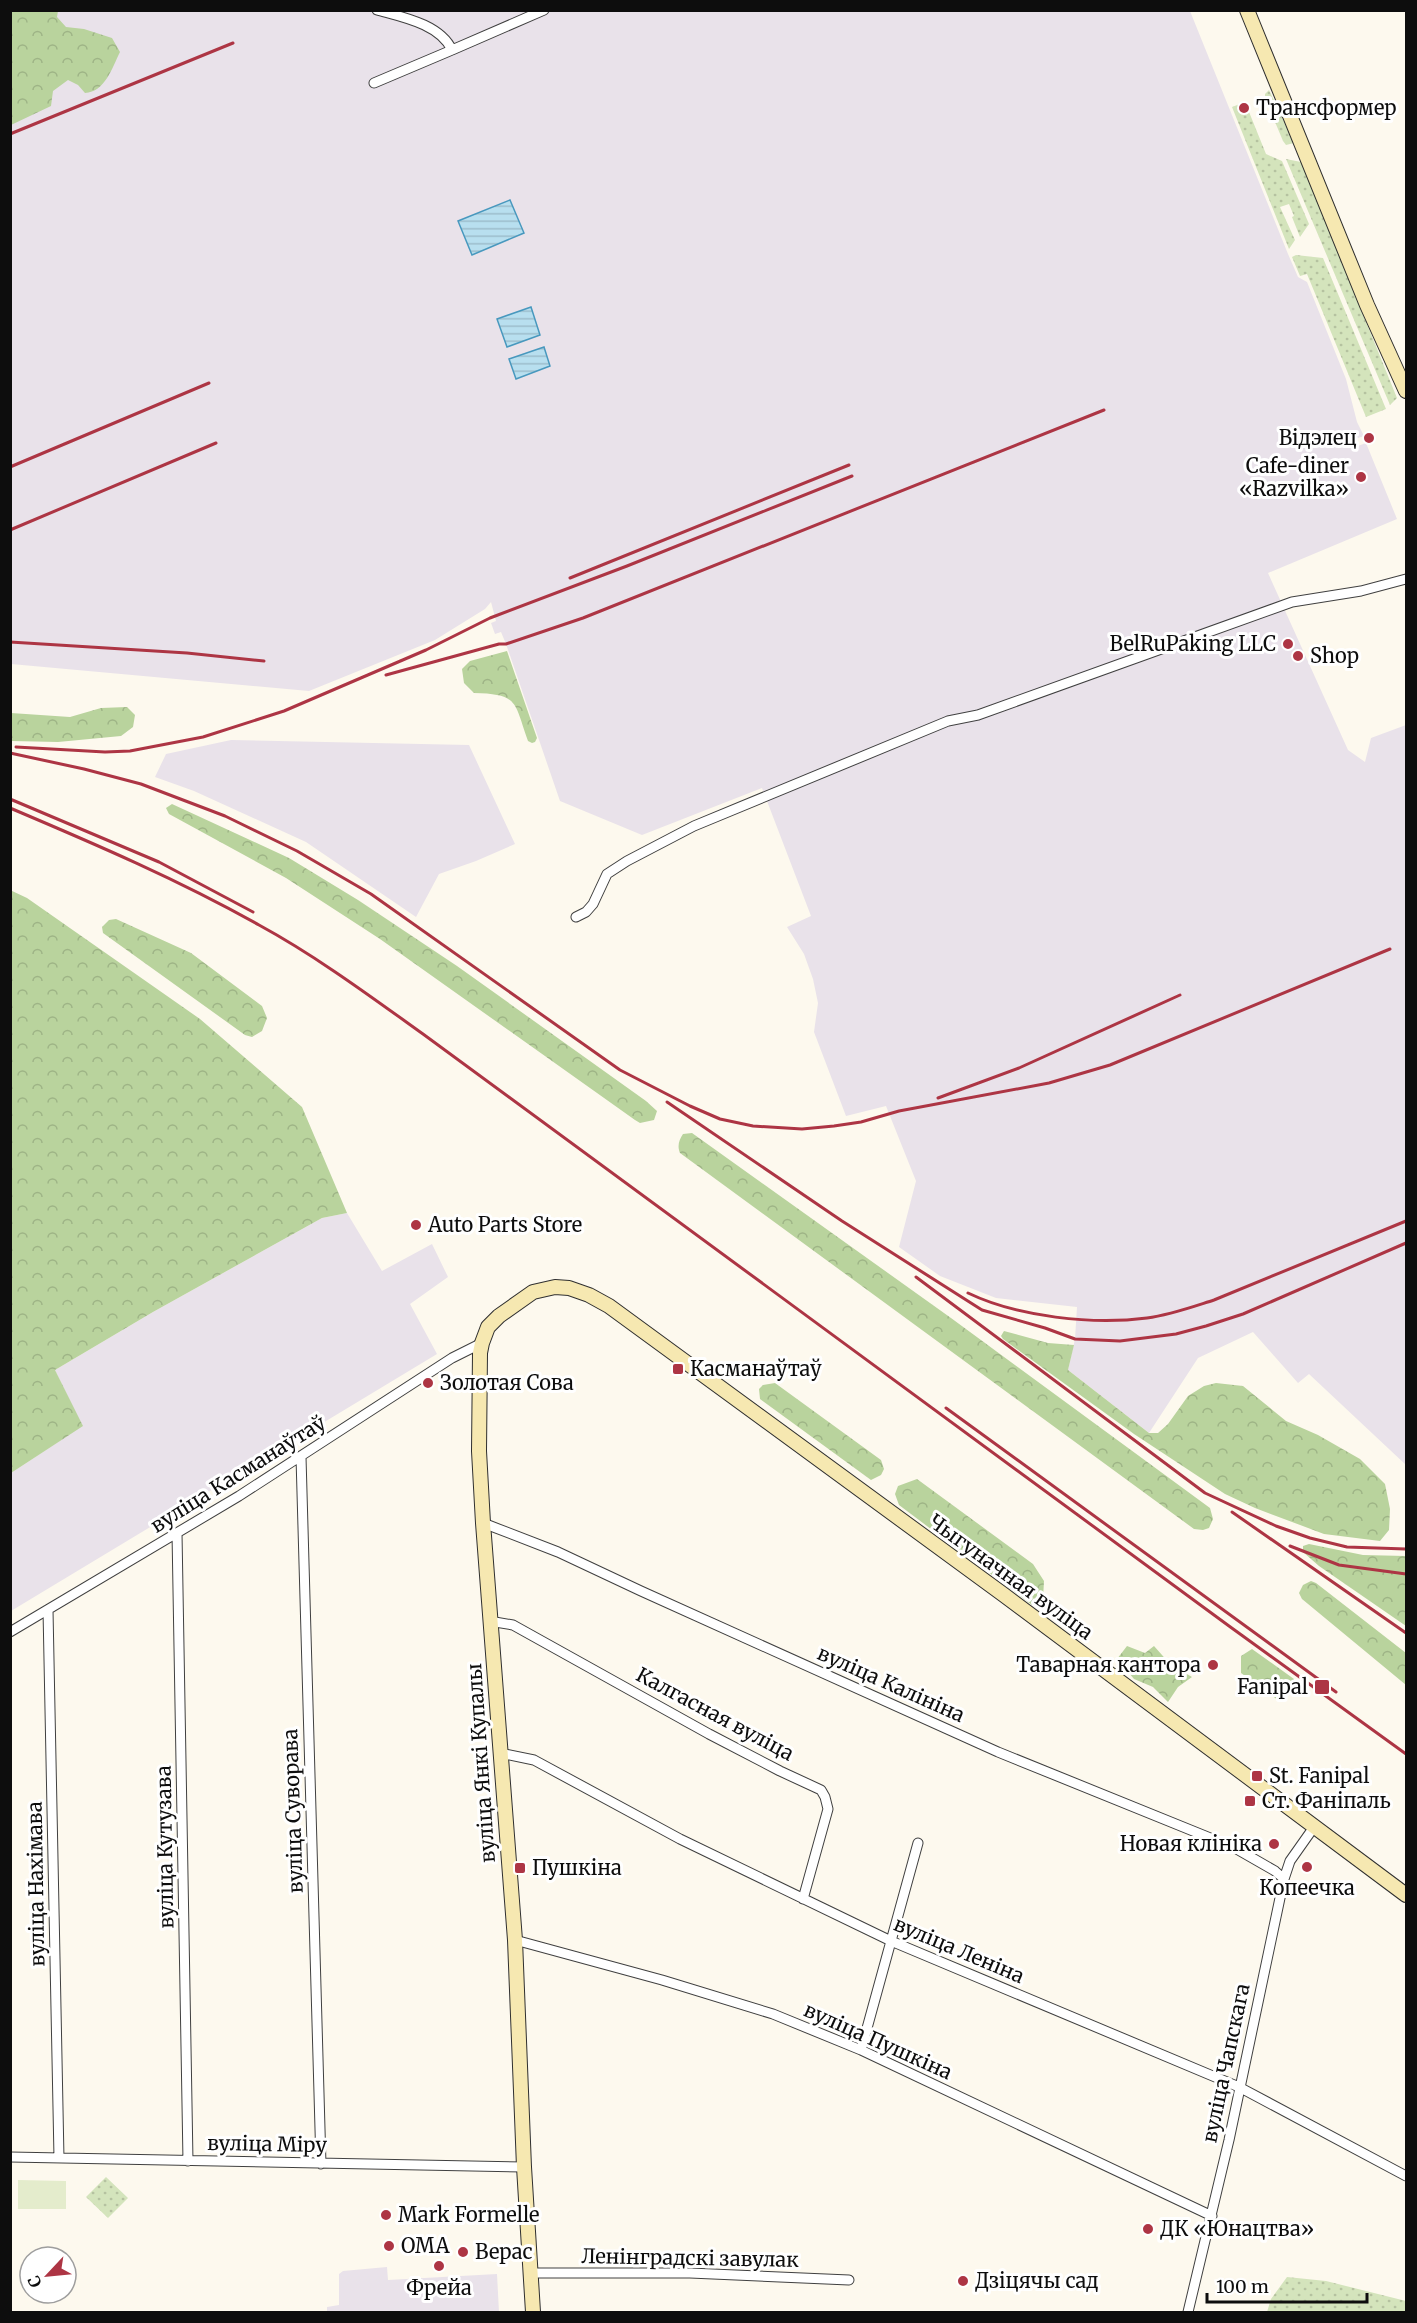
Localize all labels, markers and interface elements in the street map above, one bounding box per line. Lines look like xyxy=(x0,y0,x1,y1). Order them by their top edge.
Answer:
place label: Трансформер xyxy=(1256,95,1397,120)
marker: Трансформер xyxy=(1237,101,1251,115)
place label: Відэлец xyxy=(1279,425,1357,450)
marker: Відэлец xyxy=(1362,431,1376,445)
place label: Cafe-diner «Razvilka» xyxy=(1239,453,1349,501)
marker: Cafe-diner «Razvilka» xyxy=(1354,470,1368,484)
place label: BelRuPaking LLC xyxy=(1109,631,1276,656)
marker: BelRuPaking LLC xyxy=(1281,637,1295,651)
place label: Shop xyxy=(1310,643,1359,668)
marker: Shop xyxy=(1291,649,1305,663)
place label: Auto Parts Store xyxy=(427,1212,582,1237)
marker: Auto Parts Store xyxy=(409,1218,423,1232)
place label: Касманаўтаў xyxy=(690,1356,822,1381)
marker: Касманаўтаў xyxy=(671,1362,685,1376)
place label: Золотая Сова xyxy=(440,1370,574,1395)
marker: Золотая Сова xyxy=(421,1376,435,1390)
street label: вуліца Касманаўтаў xyxy=(146,1409,330,1538)
street label: Чыгуначная вуліца xyxy=(924,1509,1098,1645)
street label: вуліца Калініна xyxy=(814,1640,969,1727)
place label: Таварная кантора xyxy=(1016,1652,1201,1677)
marker: Таварная кантора xyxy=(1206,1658,1220,1672)
street label: Калгасная вуліца xyxy=(632,1661,799,1766)
street label: вуліца Янкі Купалы xyxy=(461,1663,500,1864)
place label: Fanipal xyxy=(1237,1674,1308,1699)
marker: Fanipal xyxy=(1313,1678,1331,1696)
street label: вуліца Суворава xyxy=(277,1728,308,1894)
place label: St. Fanipal xyxy=(1269,1763,1369,1788)
street label: вуліца Кутузава xyxy=(151,1765,178,1929)
marker: St. Fanipal xyxy=(1250,1769,1264,1783)
place label: Ст. Фаніпаль xyxy=(1262,1788,1391,1813)
marker: Ст. Фаніпаль xyxy=(1243,1794,1257,1808)
street label: вуліца Нахімава xyxy=(22,1801,49,1967)
place label: Новая клініка xyxy=(1120,1831,1262,1856)
marker: Новая клініка xyxy=(1267,1837,1281,1851)
place label: Пушкіна xyxy=(532,1855,622,1880)
marker: Копеечка xyxy=(1300,1860,1314,1874)
marker: Пушкіна xyxy=(513,1861,527,1875)
place label: Копеечка xyxy=(1259,1875,1355,1900)
street label: вуліца Леніна xyxy=(890,1911,1028,1988)
street label: вуліца Чапскага xyxy=(1196,1981,1255,2145)
street label: вуліца Пушкіна xyxy=(800,1997,957,2085)
street label: вуліца Міру xyxy=(207,2130,328,2157)
place label: Mark Formelle xyxy=(398,2202,540,2227)
marker: Mark Formelle xyxy=(379,2208,393,2222)
place label: ДК «Юнацтва» xyxy=(1160,2216,1314,2241)
marker: ДК «Юнацтва» xyxy=(1141,2222,1155,2236)
place label: ОМА xyxy=(401,2233,450,2258)
marker: ОМА xyxy=(382,2239,396,2253)
place label: Верас xyxy=(475,2239,533,2264)
street label: Ленінградскі завулак xyxy=(581,2243,799,2272)
north arrow xyxy=(18,2245,78,2305)
marker: Верас xyxy=(456,2245,470,2259)
marker: Фрейа xyxy=(432,2259,446,2273)
scale bar xyxy=(1207,2266,1368,2304)
place label: Дзіцячы сад xyxy=(975,2268,1099,2293)
text: С xyxy=(23,2272,46,2291)
marker: Дзіцячы сад xyxy=(956,2274,970,2288)
place label: Фрейа xyxy=(406,2275,472,2300)
text: 100 m xyxy=(1216,2275,1269,2298)

